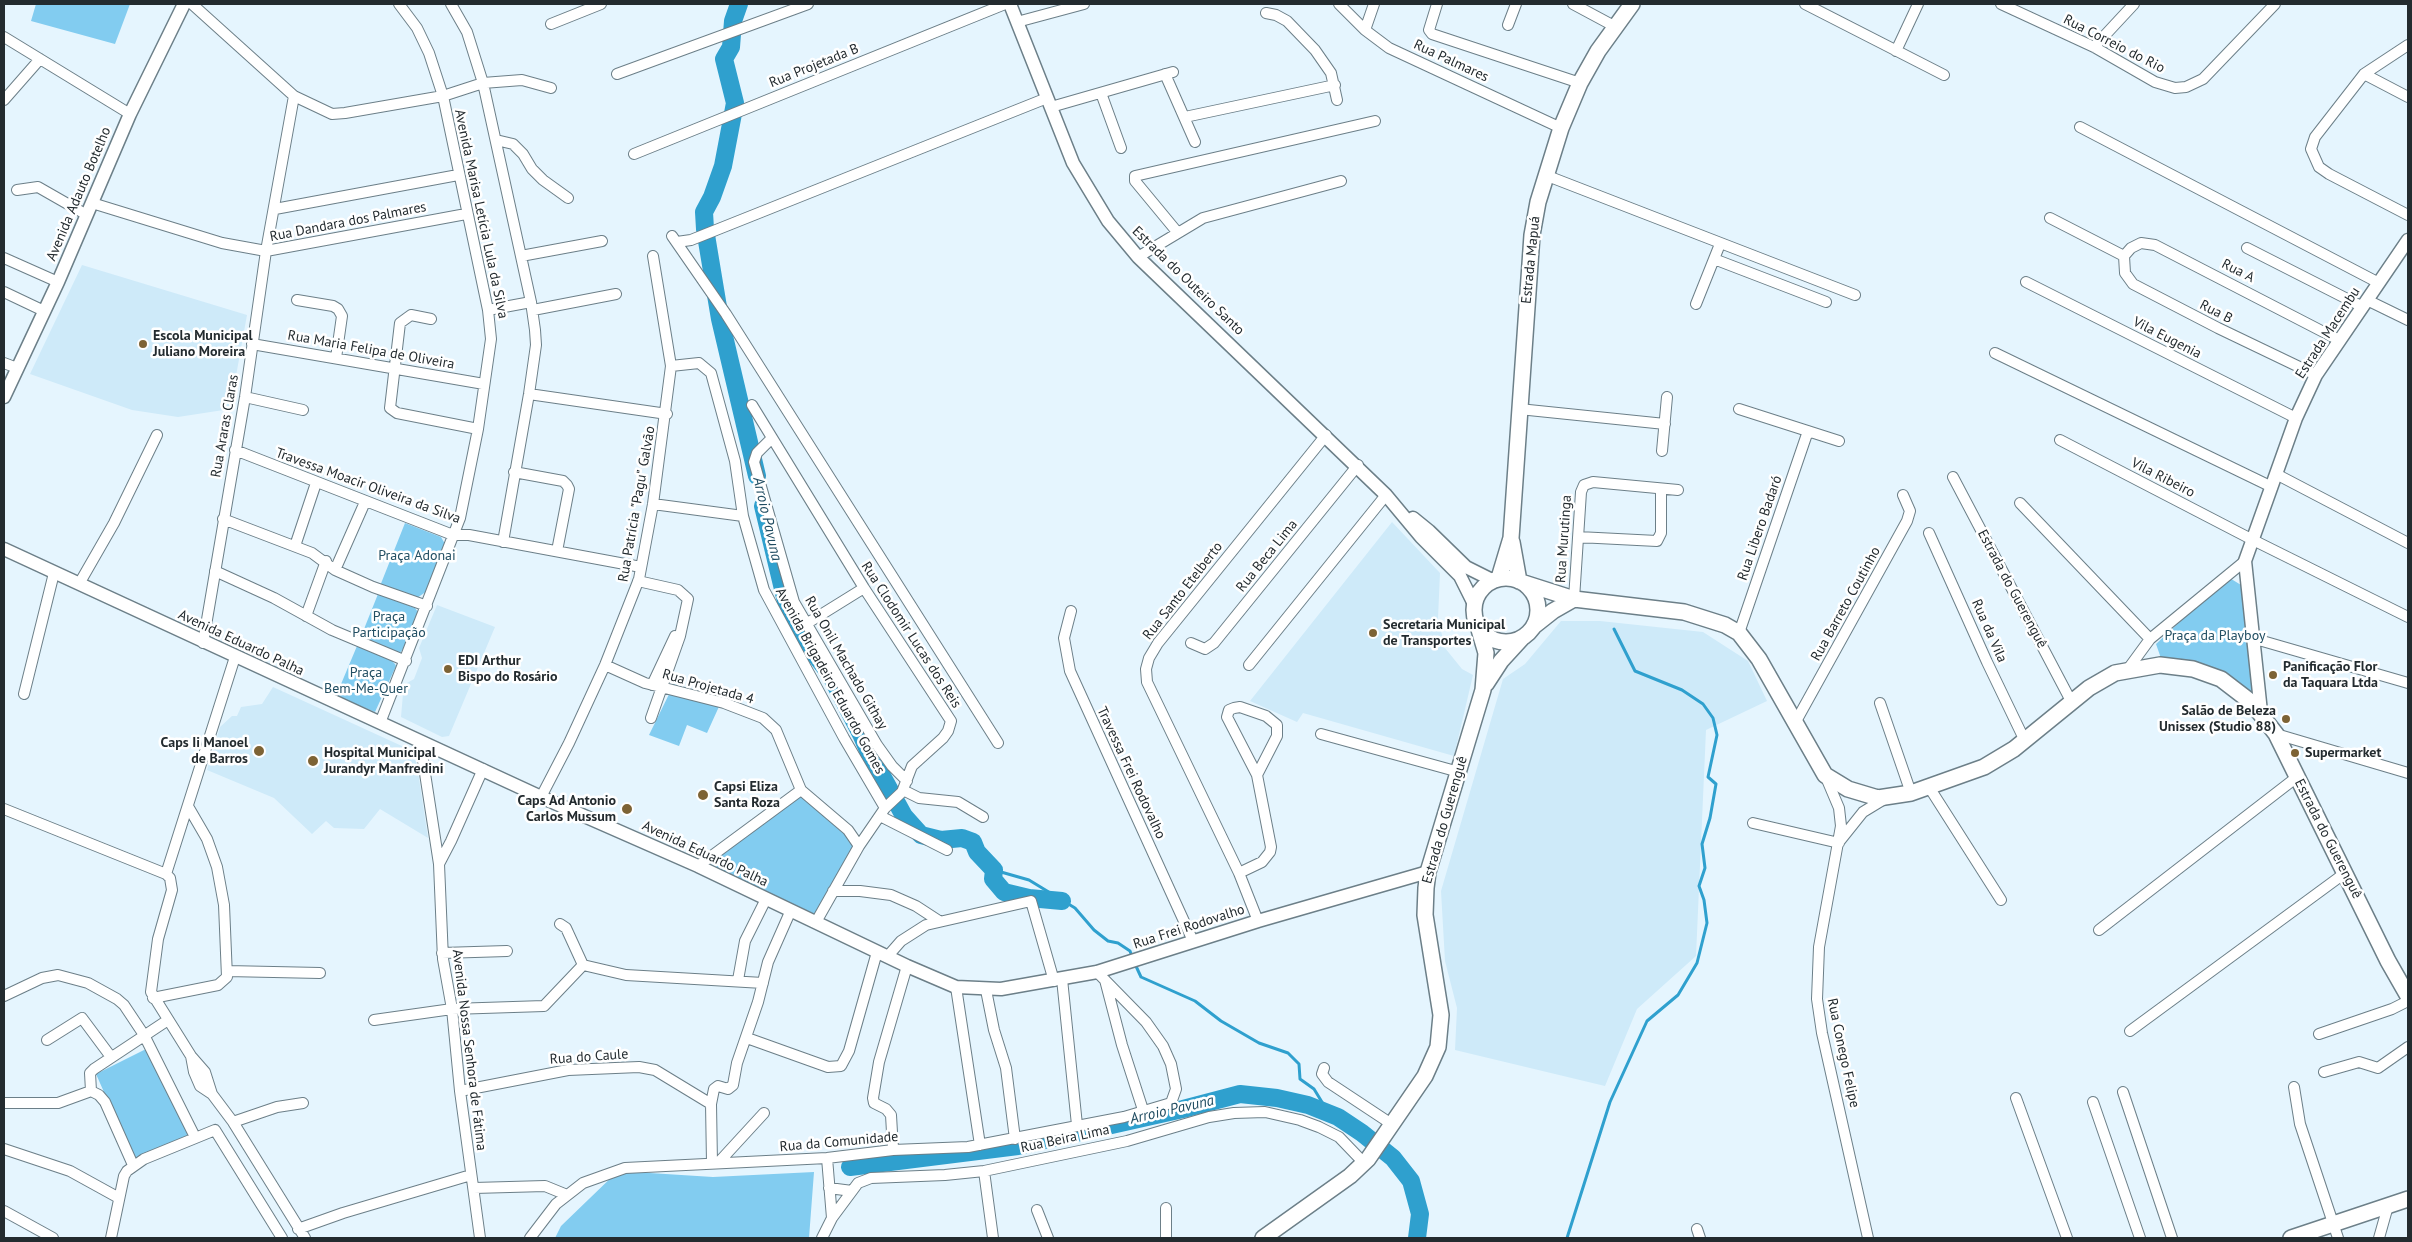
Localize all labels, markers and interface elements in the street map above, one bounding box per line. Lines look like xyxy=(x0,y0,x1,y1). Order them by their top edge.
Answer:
street label: Rua Correio do Rio xyxy=(2061,11,2167,77)
street label: Rua Palmares xyxy=(1411,36,1491,86)
street label: Rua Projetada B xyxy=(767,40,861,92)
street label: Avenida Marisa Letícia Lula da Silva xyxy=(451,108,511,320)
street label: Avenida Adauto Botelho xyxy=(43,125,115,263)
street label: Rua Dandara dos Palmares xyxy=(268,199,428,245)
street label: Estrada Mapuá xyxy=(1518,215,1544,305)
street label: Estrada do Outeiro Santo xyxy=(1128,223,1248,339)
street label: Rua A xyxy=(2219,256,2257,286)
street label: Estrada Macembu xyxy=(2292,284,2364,382)
street label: Rua B xyxy=(2197,297,2235,327)
street label: Vila Eugenia xyxy=(2130,314,2204,362)
street label: Rua Maria Felipa de Oliveira xyxy=(286,327,456,373)
place label: Escola Municipal Juliano Moreira xyxy=(153,328,253,361)
marker: Escola Municipal Juliano Moreira xyxy=(137,338,149,350)
street label: Rua Araras Claras xyxy=(208,373,242,479)
street label: Rua Patrícia "Pagu" Galvão xyxy=(615,425,659,583)
street label: Travessa Moacir Oliveira da Silva xyxy=(273,445,463,527)
street label: Vila Ribeiro xyxy=(2128,455,2198,501)
street label: Rua Libero Badaró xyxy=(1734,473,1786,583)
water label: Arroio Pavuna xyxy=(749,475,785,563)
street label: Rua Murutinga xyxy=(1553,495,1575,583)
street label: Rua Beca Lima xyxy=(1233,517,1301,595)
street label: Estrada do Guerenguê xyxy=(1974,527,2050,651)
street label: Rua Santo Etelberto xyxy=(1140,539,1226,643)
street label: Rua Barreto Coutinho xyxy=(1808,544,1884,664)
park label: Praça Adonai xyxy=(378,548,456,564)
street label: Rua Clodomir Lucas dos Reis xyxy=(857,559,965,711)
street label: Avenida Brigadeiro Eduardo Gomes xyxy=(772,585,888,777)
street label: Rua Onil Machado Githay xyxy=(801,593,891,733)
street label: Rua da Vila xyxy=(1968,597,2010,665)
street label: Avenida Eduardo Palha xyxy=(175,606,307,680)
park label: Praça Participação xyxy=(352,609,426,642)
place label: Secretaria Municipal de Transportes xyxy=(1383,617,1505,650)
marker: Secretaria Municipal de Transportes xyxy=(1367,627,1379,639)
park label: Praça da Playboy xyxy=(2164,628,2266,644)
place label: EDI Arthur Bispo do Rosário xyxy=(458,653,557,686)
place label: Panificação Flor da Taquara Ltda xyxy=(2283,659,2378,692)
marker: EDI Arthur Bispo do Rosário xyxy=(442,663,454,675)
park label: Praça Bem-Me-Quer xyxy=(324,665,408,698)
street label: Rua Projetada 4 xyxy=(660,666,756,708)
marker: Panificação Flor da Taquara Ltda xyxy=(2267,669,2279,681)
place label: Salão de Beleza Unissex (Studio 88) xyxy=(2159,703,2276,736)
street label: Travessa Frei Rodovalho xyxy=(1093,704,1169,842)
marker: Salão de Beleza Unissex (Studio 88) xyxy=(2280,713,2292,725)
place label: Caps Ii Manoel de Barros xyxy=(161,735,248,768)
marker: Caps Ii Manoel de Barros xyxy=(252,744,266,758)
place label: Hospital Municipal Jurandyr Manfredini xyxy=(324,745,443,778)
place label: Supermarket xyxy=(2305,745,2381,761)
marker: Supermarket xyxy=(2289,747,2301,759)
marker: Hospital Municipal Jurandyr Manfredini xyxy=(306,754,320,768)
street label: Estrada do Guerenguê xyxy=(1419,754,1471,886)
street label: Estrada do Guerenguê xyxy=(2291,776,2365,902)
place label: Capsi Eliza Santa Roza xyxy=(714,779,780,812)
marker: Capsi Eliza Santa Roza xyxy=(696,788,710,802)
place label: Caps Ad Antonio Carlos Mussum xyxy=(517,793,616,826)
marker: Caps Ad Antonio Carlos Mussum xyxy=(620,802,634,816)
street label: Avenida Eduardo Palha xyxy=(639,817,771,891)
street label: Rua Frei Rodovalho xyxy=(1131,901,1247,953)
street label: Avenida Nossa Senhora de Fátima xyxy=(448,948,490,1152)
street label: Rua Conego Felipe xyxy=(1823,997,1863,1109)
street label: Rua do Caule xyxy=(549,1046,629,1068)
water label: Arroio Pavuna xyxy=(1128,1092,1216,1128)
street label: Rua Beira Lima xyxy=(1019,1121,1111,1157)
street label: Rua da Comunidade xyxy=(779,1128,899,1156)

